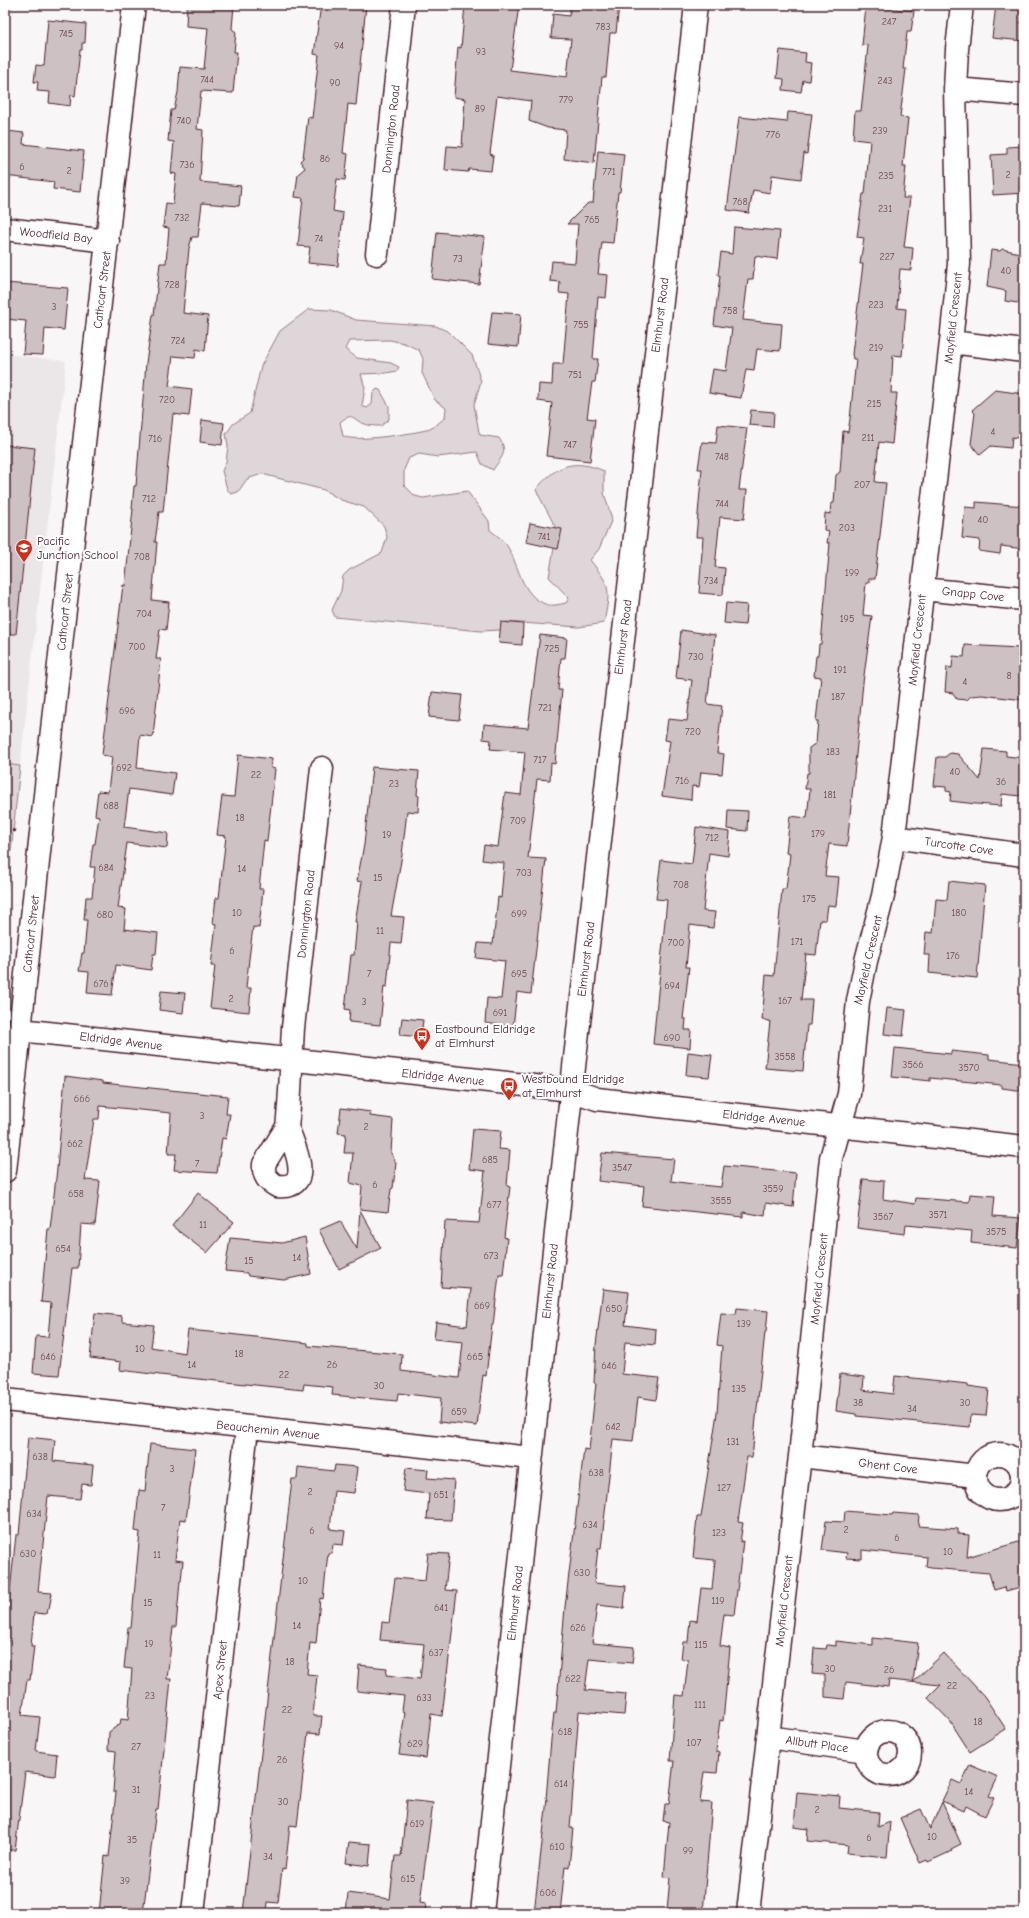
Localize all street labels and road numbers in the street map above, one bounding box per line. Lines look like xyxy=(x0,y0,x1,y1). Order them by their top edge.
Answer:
street label: Donnington Road xyxy=(379,84,403,174)
street label: Woodfield Bay xyxy=(19,224,94,246)
street label: Cathcart Street xyxy=(90,250,114,329)
street label: Mayfield Crescent xyxy=(941,271,965,364)
street label: Elmhurst Road xyxy=(648,277,672,353)
street label: Cathcart Street xyxy=(54,572,76,651)
street label: Gnapp Cove xyxy=(941,584,1005,604)
street label: Mayfield Crescent xyxy=(905,593,929,686)
street label: Elmhurst Road xyxy=(611,599,635,675)
street label: Turcotte Cove xyxy=(923,834,995,858)
street label: Donnington Road xyxy=(294,869,318,959)
street label: Cathcart Street xyxy=(20,894,42,973)
street label: Mayfield Crescent xyxy=(851,913,885,1006)
street label: Elmhurst Road xyxy=(574,921,598,997)
street label: Eldridge Avenue xyxy=(79,1029,163,1053)
street label: Eldridge Avenue xyxy=(401,1066,485,1088)
street label: Eldridge Avenue xyxy=(722,1107,806,1129)
street label: Mayfield Crescent xyxy=(807,1232,831,1325)
street label: Elmhurst Road xyxy=(539,1243,561,1319)
street label: Beauchemin Avenue xyxy=(216,1418,320,1442)
street label: Ghent Cove xyxy=(858,1455,918,1477)
street label: Mayfield Crescent xyxy=(772,1554,796,1647)
street label: Elmhurst Road xyxy=(504,1565,526,1641)
street label: Apex Street xyxy=(210,1639,230,1700)
street label: Allbutt Place xyxy=(785,1733,849,1755)

